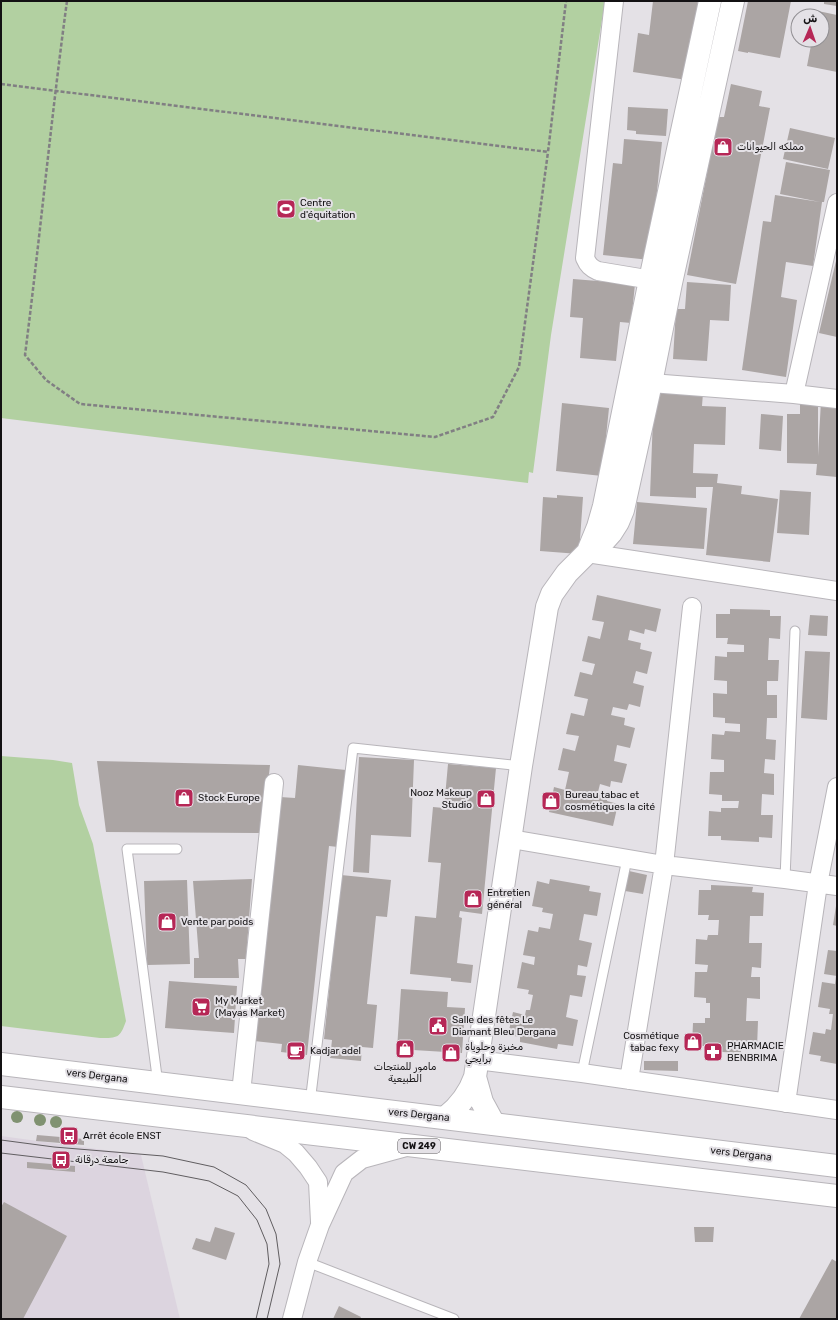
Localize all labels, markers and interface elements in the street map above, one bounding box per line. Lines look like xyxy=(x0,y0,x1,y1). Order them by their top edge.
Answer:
north arrow xyxy=(790,8,830,48)
text: ش xyxy=(803,12,818,25)
shop icon: مملكه الحيوانات xyxy=(712,136,734,158)
place label: مملكه الحيوانات xyxy=(737,141,804,153)
place label: Centre d'équitation xyxy=(300,197,355,221)
sports icon: Centre d'équitation xyxy=(275,198,297,220)
shop icon: Stock Europe xyxy=(173,787,195,809)
place label: Nooz Makeup Studio xyxy=(410,787,472,811)
shop icon: Nooz Makeup Studio xyxy=(475,788,497,810)
place label: Bureau tabac et cosmétiques la cité xyxy=(565,789,656,813)
shop icon: Bureau tabac et cosmétiques la cité xyxy=(540,790,562,812)
place label: Stock Europe xyxy=(198,792,260,804)
place label: Entretien général xyxy=(487,887,530,911)
shop icon: Entretien général xyxy=(462,888,484,910)
shop icon: Vente par poids xyxy=(156,911,178,933)
place label: Vente par poids xyxy=(181,916,253,928)
place label: My Market (Mayas Market) xyxy=(215,995,285,1019)
supermarket icon: My Market (Mayas Market) xyxy=(190,996,212,1018)
place label: Salle des fêtes Le Diamant Bleu Dergana xyxy=(452,1014,556,1038)
public building icon: Salle des fêtes Le Diamant Bleu Dergana xyxy=(427,1015,449,1037)
place label: Cosmétique tabac fexy xyxy=(623,1030,679,1054)
shop icon: Cosmétique tabac fexy xyxy=(682,1031,704,1053)
shop icon: مامور للمنتجات الطبيعية xyxy=(394,1038,416,1060)
cafe icon: Kadjar adel xyxy=(285,1040,307,1062)
place label: PHARMACIE BENBRIMA xyxy=(727,1040,784,1064)
place label: مخبزة وحلوياة برايجي xyxy=(465,1041,523,1067)
pharmacy icon: PHARMACIE BENBRIMA xyxy=(702,1041,724,1063)
shop icon: مخبزة وحلوياة برايجي xyxy=(440,1042,462,1064)
place label: Kadjar adel xyxy=(310,1045,361,1057)
place label: مامور للمنتجات الطبيعية xyxy=(374,1061,437,1085)
street label: vers Dergana xyxy=(66,1066,128,1086)
street label: vers Dergana xyxy=(388,1106,450,1124)
bus stop icon: Arrêt école ENST xyxy=(58,1125,80,1147)
place label: Arrêt école ENST xyxy=(83,1130,162,1142)
road number: CW 249 xyxy=(398,1139,440,1153)
street label: vers Dergana xyxy=(710,1144,772,1164)
bus stop icon: جامعة درقانة xyxy=(50,1149,72,1171)
place label: جامعة درقانة xyxy=(75,1154,129,1166)

